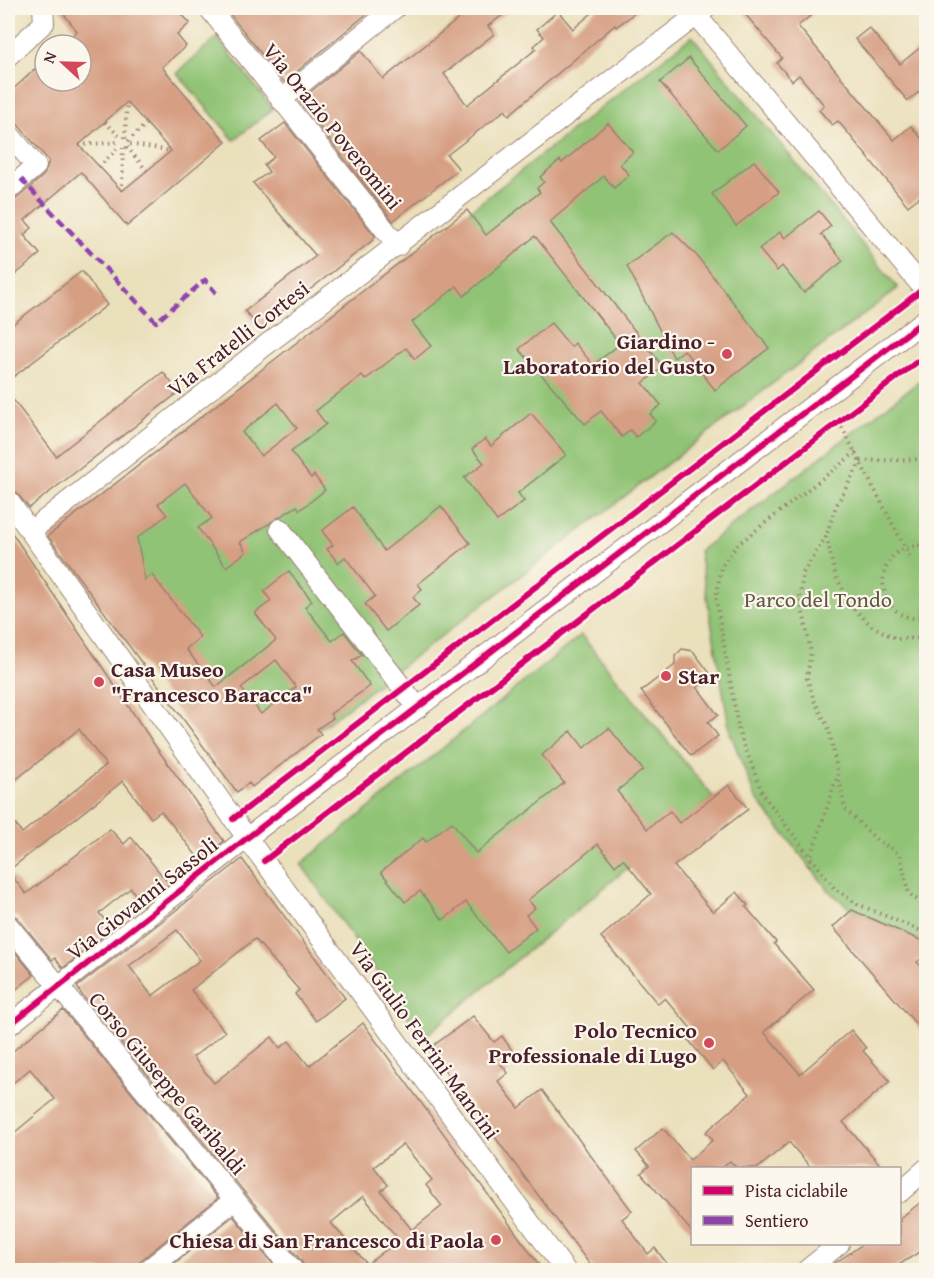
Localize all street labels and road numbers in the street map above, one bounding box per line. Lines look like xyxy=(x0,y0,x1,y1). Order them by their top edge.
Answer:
street label: Via Orazio Poveromini xyxy=(256,36,410,216)
street label: Via Fratelli Cortesi xyxy=(160,272,316,404)
street label: Via Giovanni Sassoli xyxy=(59,829,225,967)
street label: Via Giulio Ferrini Mancini xyxy=(342,934,508,1146)
street label: Corso Giuseppe Garibaldi xyxy=(82,984,254,1182)

